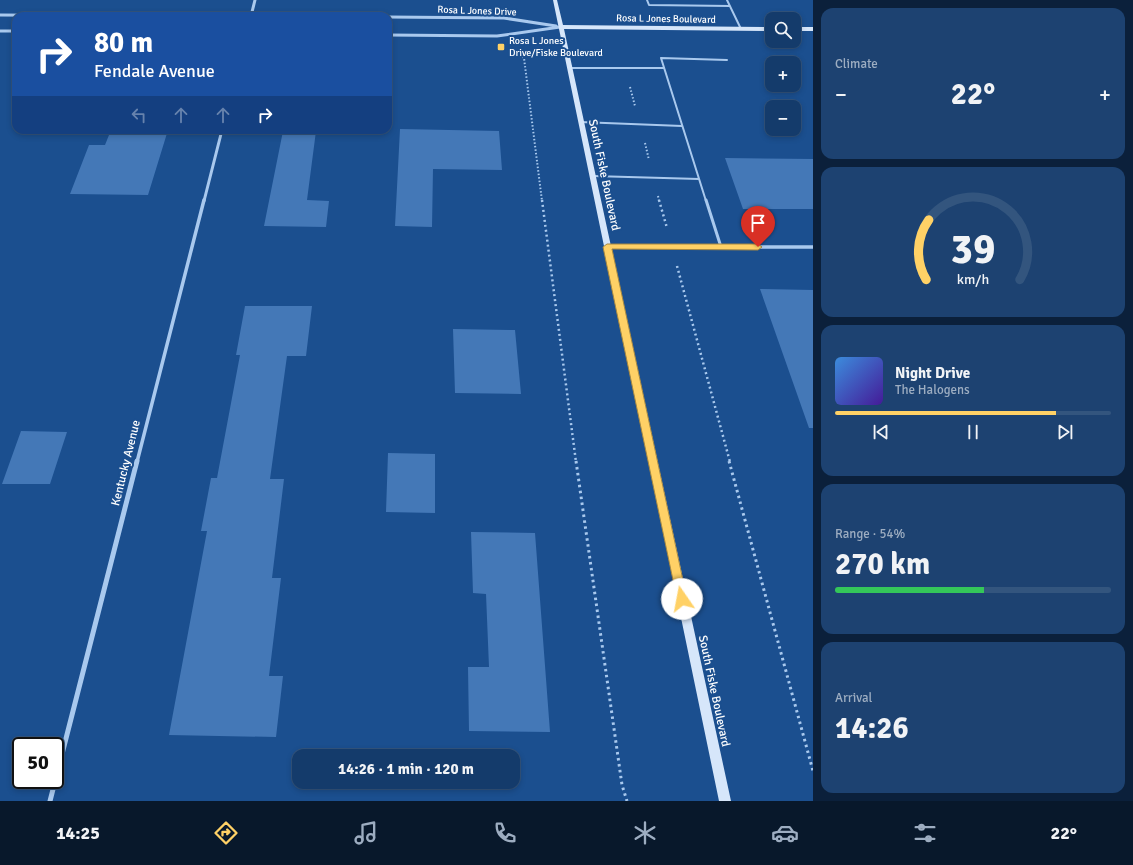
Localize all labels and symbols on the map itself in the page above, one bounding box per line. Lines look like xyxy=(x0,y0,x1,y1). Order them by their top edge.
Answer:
street label: Rosa L Jones Drive xyxy=(437,4,517,18)
street label: Rosa L Jones Boulevard xyxy=(616,12,716,26)
place label: Rosa L Jones Drive/Fiske Boulevard xyxy=(509,35,603,59)
marker: Rosa L Jones Drive/Fiske Boulevard xyxy=(496,42,506,52)
street label: South Fiske Boulevard xyxy=(585,118,623,232)
pin xyxy=(741,206,775,247)
street label: Kentucky Avenue xyxy=(108,419,144,507)
position arrow xyxy=(661,578,703,620)
street label: South Fiske Boulevard xyxy=(695,634,733,748)
speed limit sign: 50 xyxy=(12,737,64,789)

